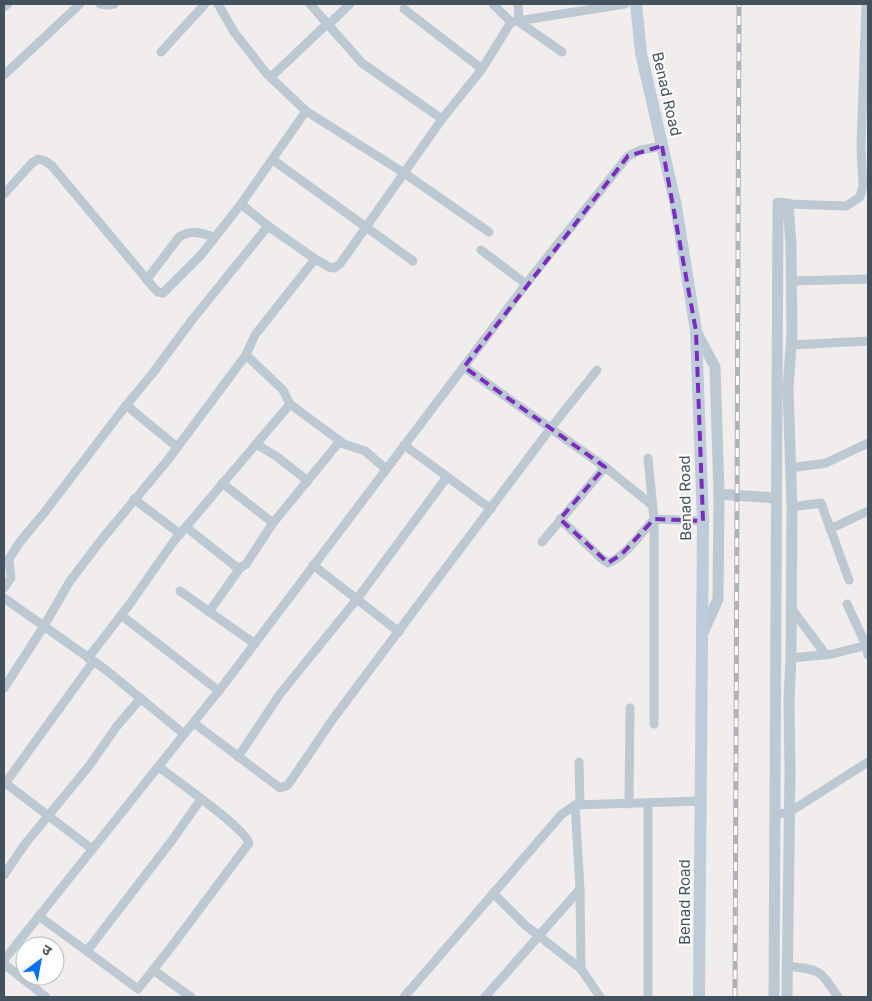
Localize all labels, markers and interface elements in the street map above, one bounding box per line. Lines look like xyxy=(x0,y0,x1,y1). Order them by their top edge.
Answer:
street label: Benad Road xyxy=(648,50,686,138)
street label: Benad Road xyxy=(675,455,695,541)
street label: Benad Road xyxy=(675,859,694,945)
north arrow xyxy=(15,936,65,986)
text: उ xyxy=(39,940,56,959)

